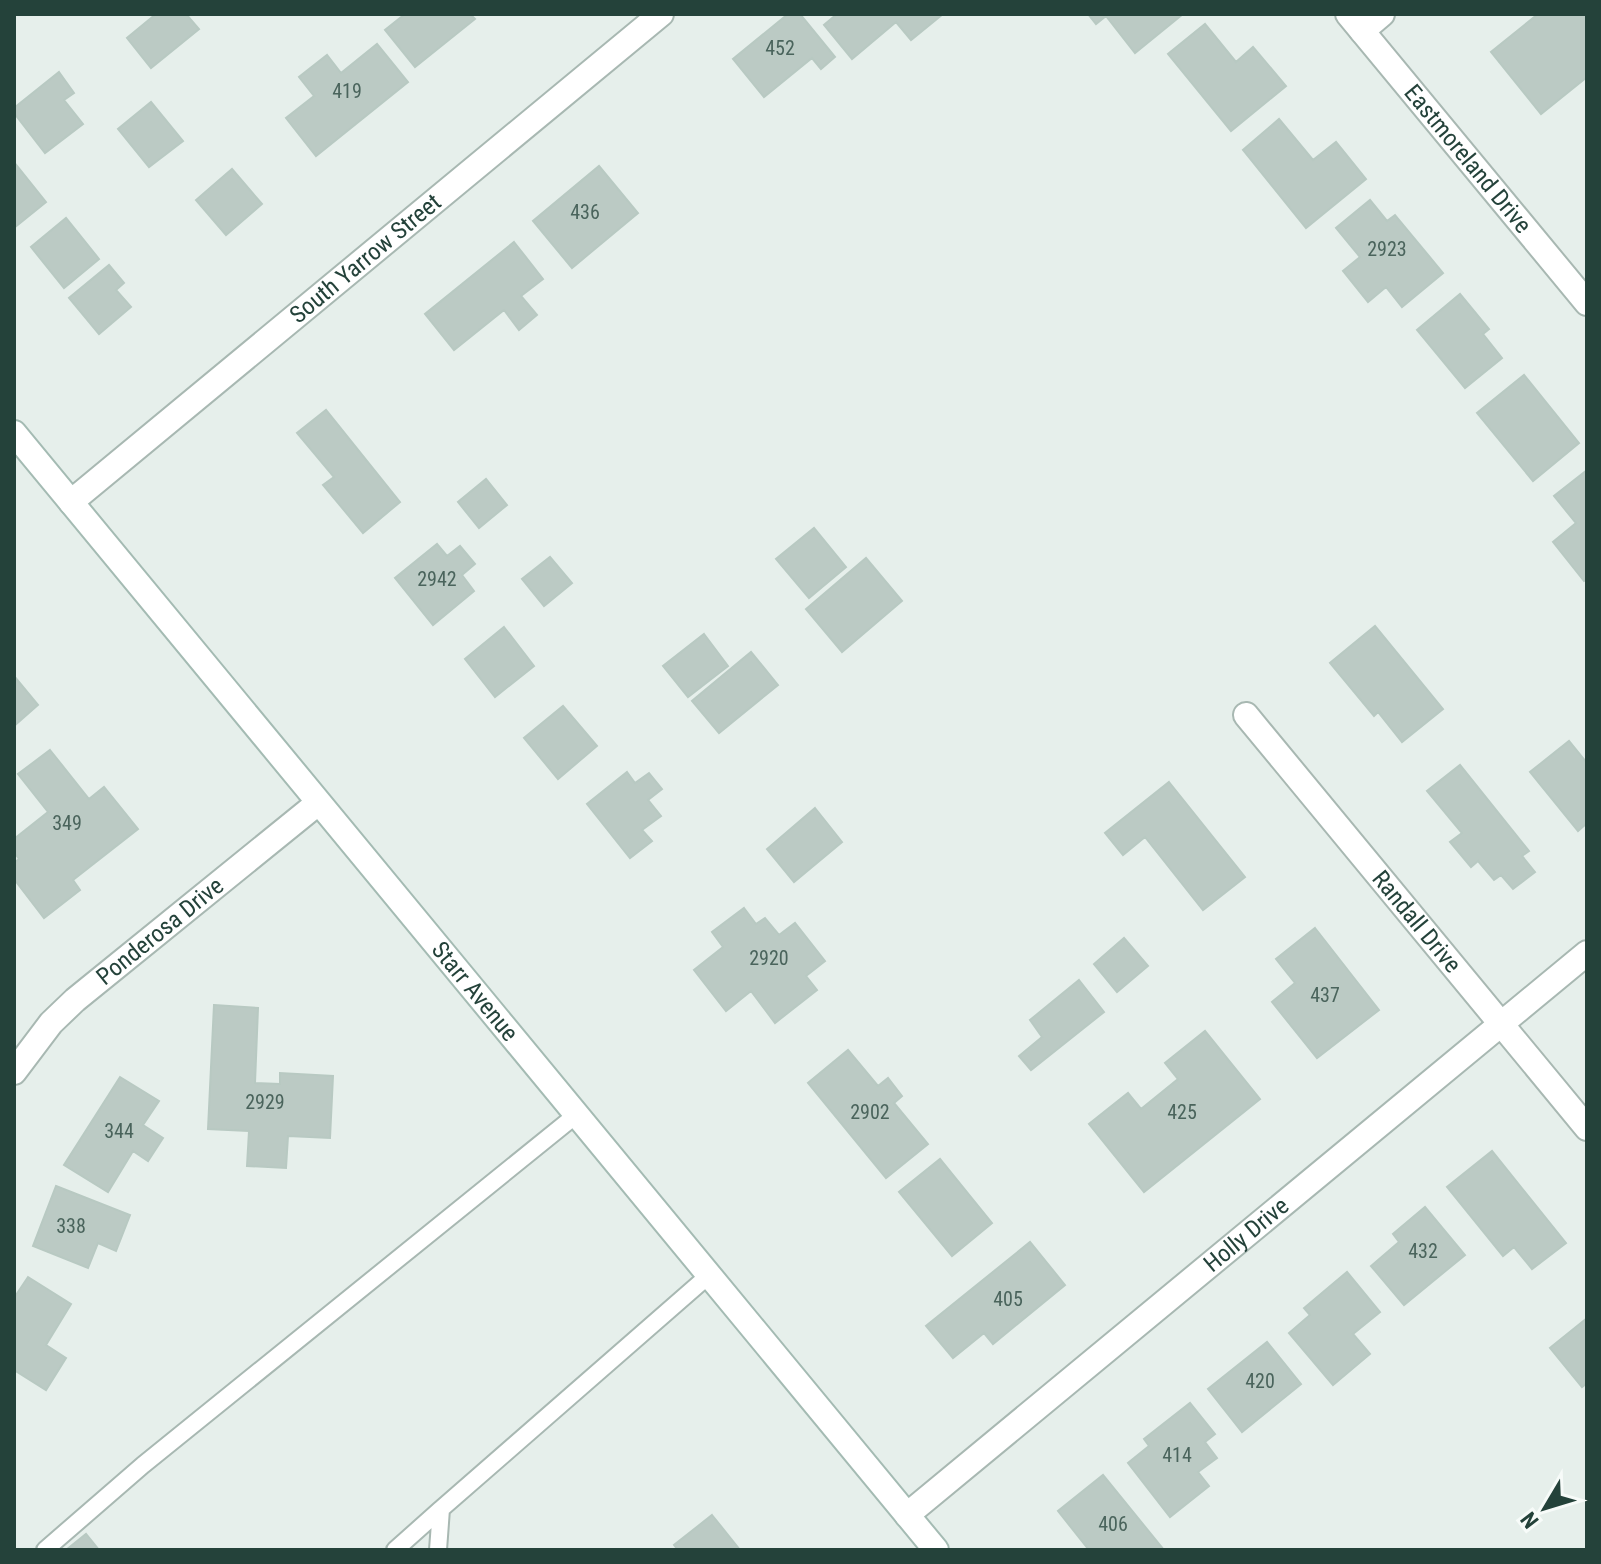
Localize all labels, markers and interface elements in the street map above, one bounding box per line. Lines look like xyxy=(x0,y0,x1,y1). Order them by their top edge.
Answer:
house number: 452 xyxy=(765,36,795,60)
house number: 419 xyxy=(332,79,362,103)
street label: Eastmoreland Drive xyxy=(1398,79,1537,239)
street label: South Yarrow Street xyxy=(284,188,446,329)
house number: 436 xyxy=(570,200,600,224)
house number: 2923 xyxy=(1367,237,1407,261)
house number: 2942 xyxy=(417,567,457,591)
house number: 349 xyxy=(52,811,82,835)
street label: Randall Drive xyxy=(1366,865,1467,978)
street label: Ponderosa Drive xyxy=(91,871,229,991)
street label: Starr Avenue xyxy=(426,936,524,1047)
house number: 2920 xyxy=(749,946,789,970)
house number: 437 xyxy=(1310,983,1340,1007)
house number: 2929 xyxy=(245,1090,285,1114)
house number: 2902 xyxy=(850,1100,890,1124)
house number: 425 xyxy=(1167,1100,1197,1124)
house number: 344 xyxy=(104,1119,134,1143)
street label: Holly Drive xyxy=(1198,1192,1294,1278)
house number: 338 xyxy=(56,1214,86,1238)
house number: 432 xyxy=(1408,1239,1438,1263)
house number: 405 xyxy=(993,1287,1023,1311)
house number: 420 xyxy=(1245,1369,1275,1393)
house number: 414 xyxy=(1162,1443,1192,1467)
north arrow xyxy=(1505,1468,1585,1548)
text: N xyxy=(1516,1507,1544,1533)
house number: 406 xyxy=(1098,1512,1128,1536)

